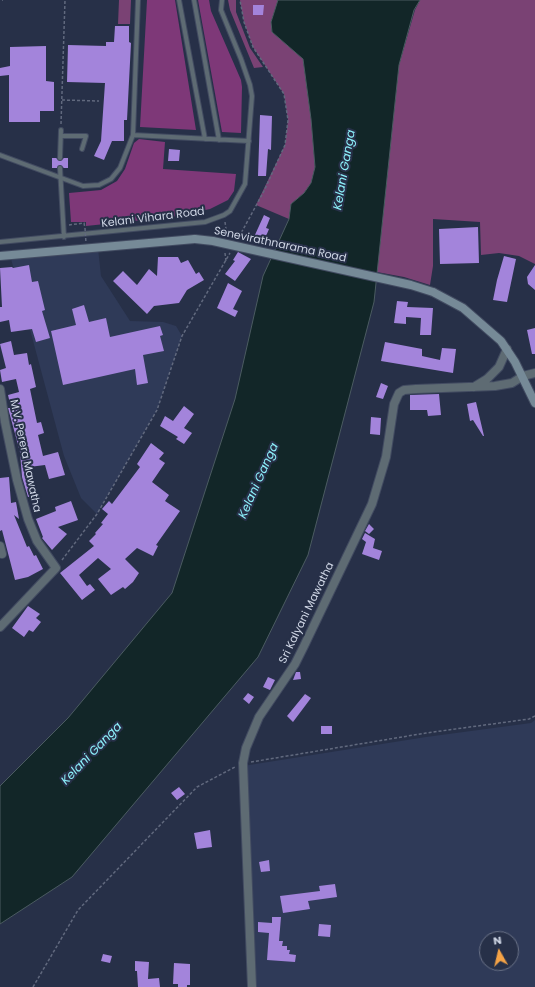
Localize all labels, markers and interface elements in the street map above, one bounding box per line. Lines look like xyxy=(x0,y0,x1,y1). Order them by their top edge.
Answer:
water label: Kelani Ganga xyxy=(331,129,359,211)
street label: Kelani Vihara Road xyxy=(101,205,205,231)
street label: Senevirathnarama Road xyxy=(213,225,347,265)
street label: M.V. Perera Mawatha xyxy=(7,398,43,514)
water label: Kelani Ganga xyxy=(236,441,282,521)
street label: Sri Kalyani Mawatha xyxy=(277,560,337,666)
water label: Kelani Ganga xyxy=(59,720,125,788)
north arrow xyxy=(479,931,519,971)
text: N xyxy=(492,932,503,949)

